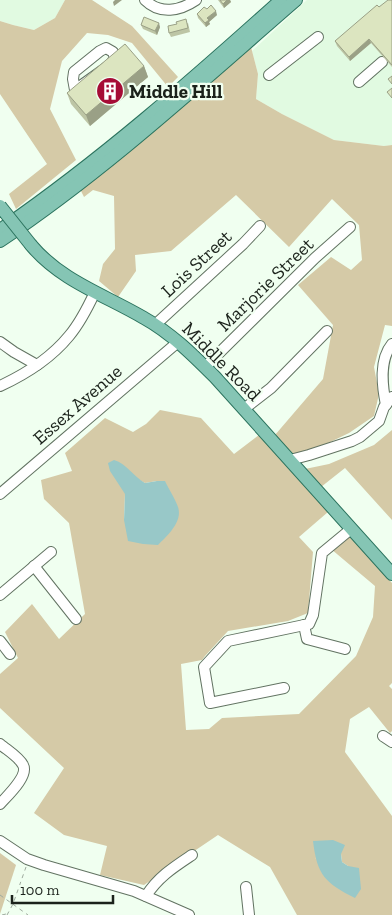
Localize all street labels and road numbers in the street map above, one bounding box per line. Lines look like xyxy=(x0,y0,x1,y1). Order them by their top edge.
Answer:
street label: Lois Street xyxy=(156,225,236,302)
street label: Marjorie Street xyxy=(212,233,318,336)
street label: Middle Road xyxy=(177,317,266,406)
street label: Essex Avenue xyxy=(28,359,127,449)

